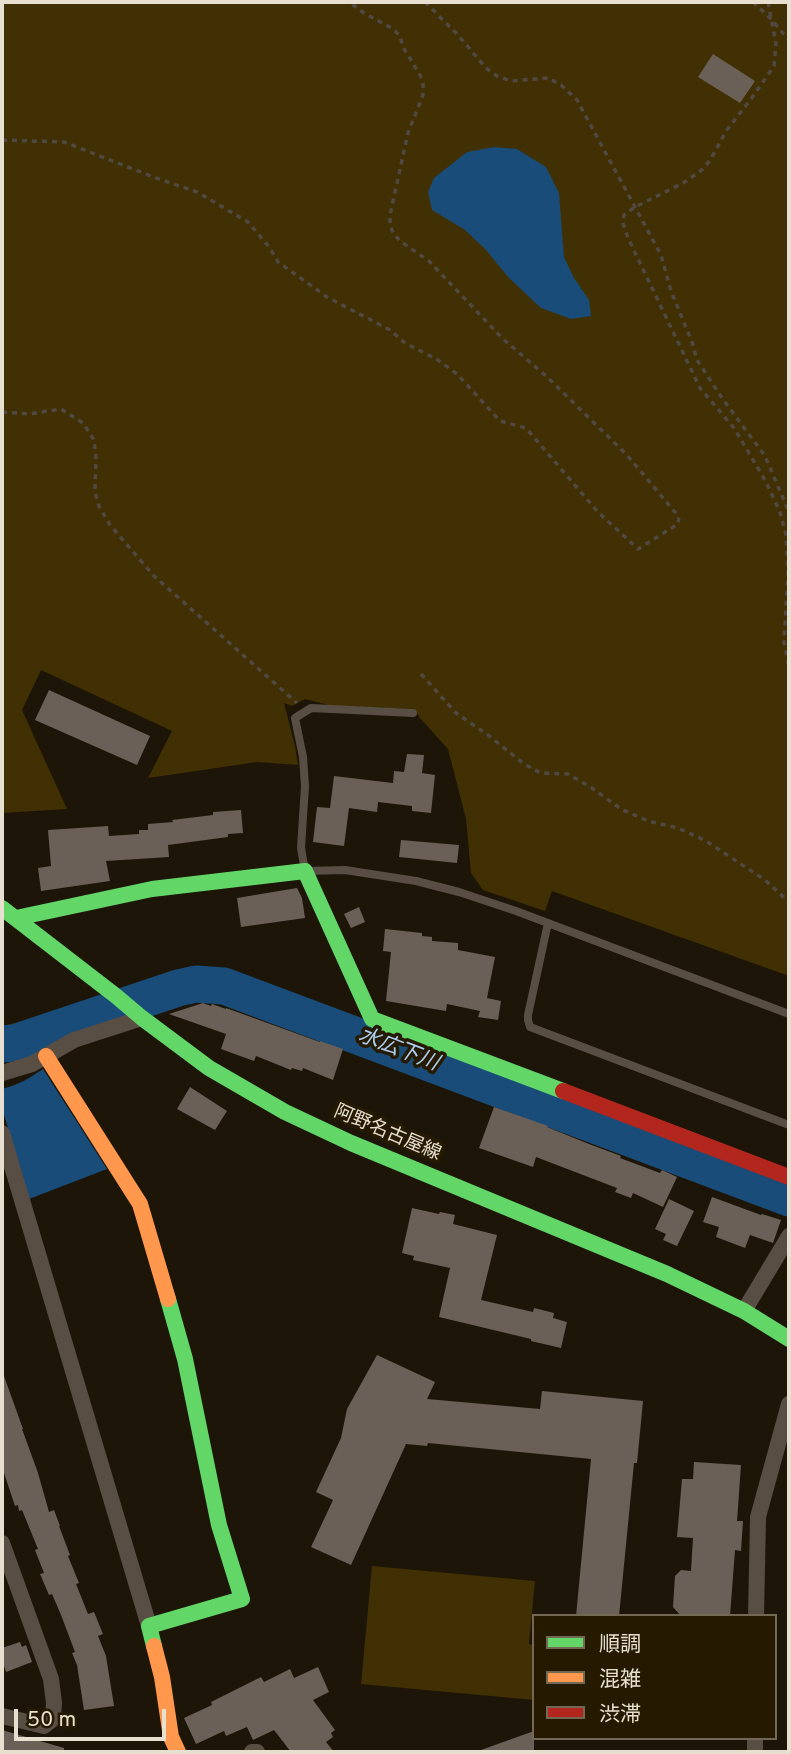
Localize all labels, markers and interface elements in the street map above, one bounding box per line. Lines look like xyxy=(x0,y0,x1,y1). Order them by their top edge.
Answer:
water label: 水広下川 xyxy=(354,1024,442,1078)
street label: 阿野名古屋線 xyxy=(330,1101,444,1167)
legend xyxy=(532,1614,777,1740)
text: 順調 xyxy=(599,1632,641,1659)
text: 混雑 xyxy=(599,1667,641,1694)
scale bar xyxy=(18,1694,170,1738)
text: 渋滞 xyxy=(599,1702,641,1729)
text: 50 m xyxy=(27,1707,76,1734)

